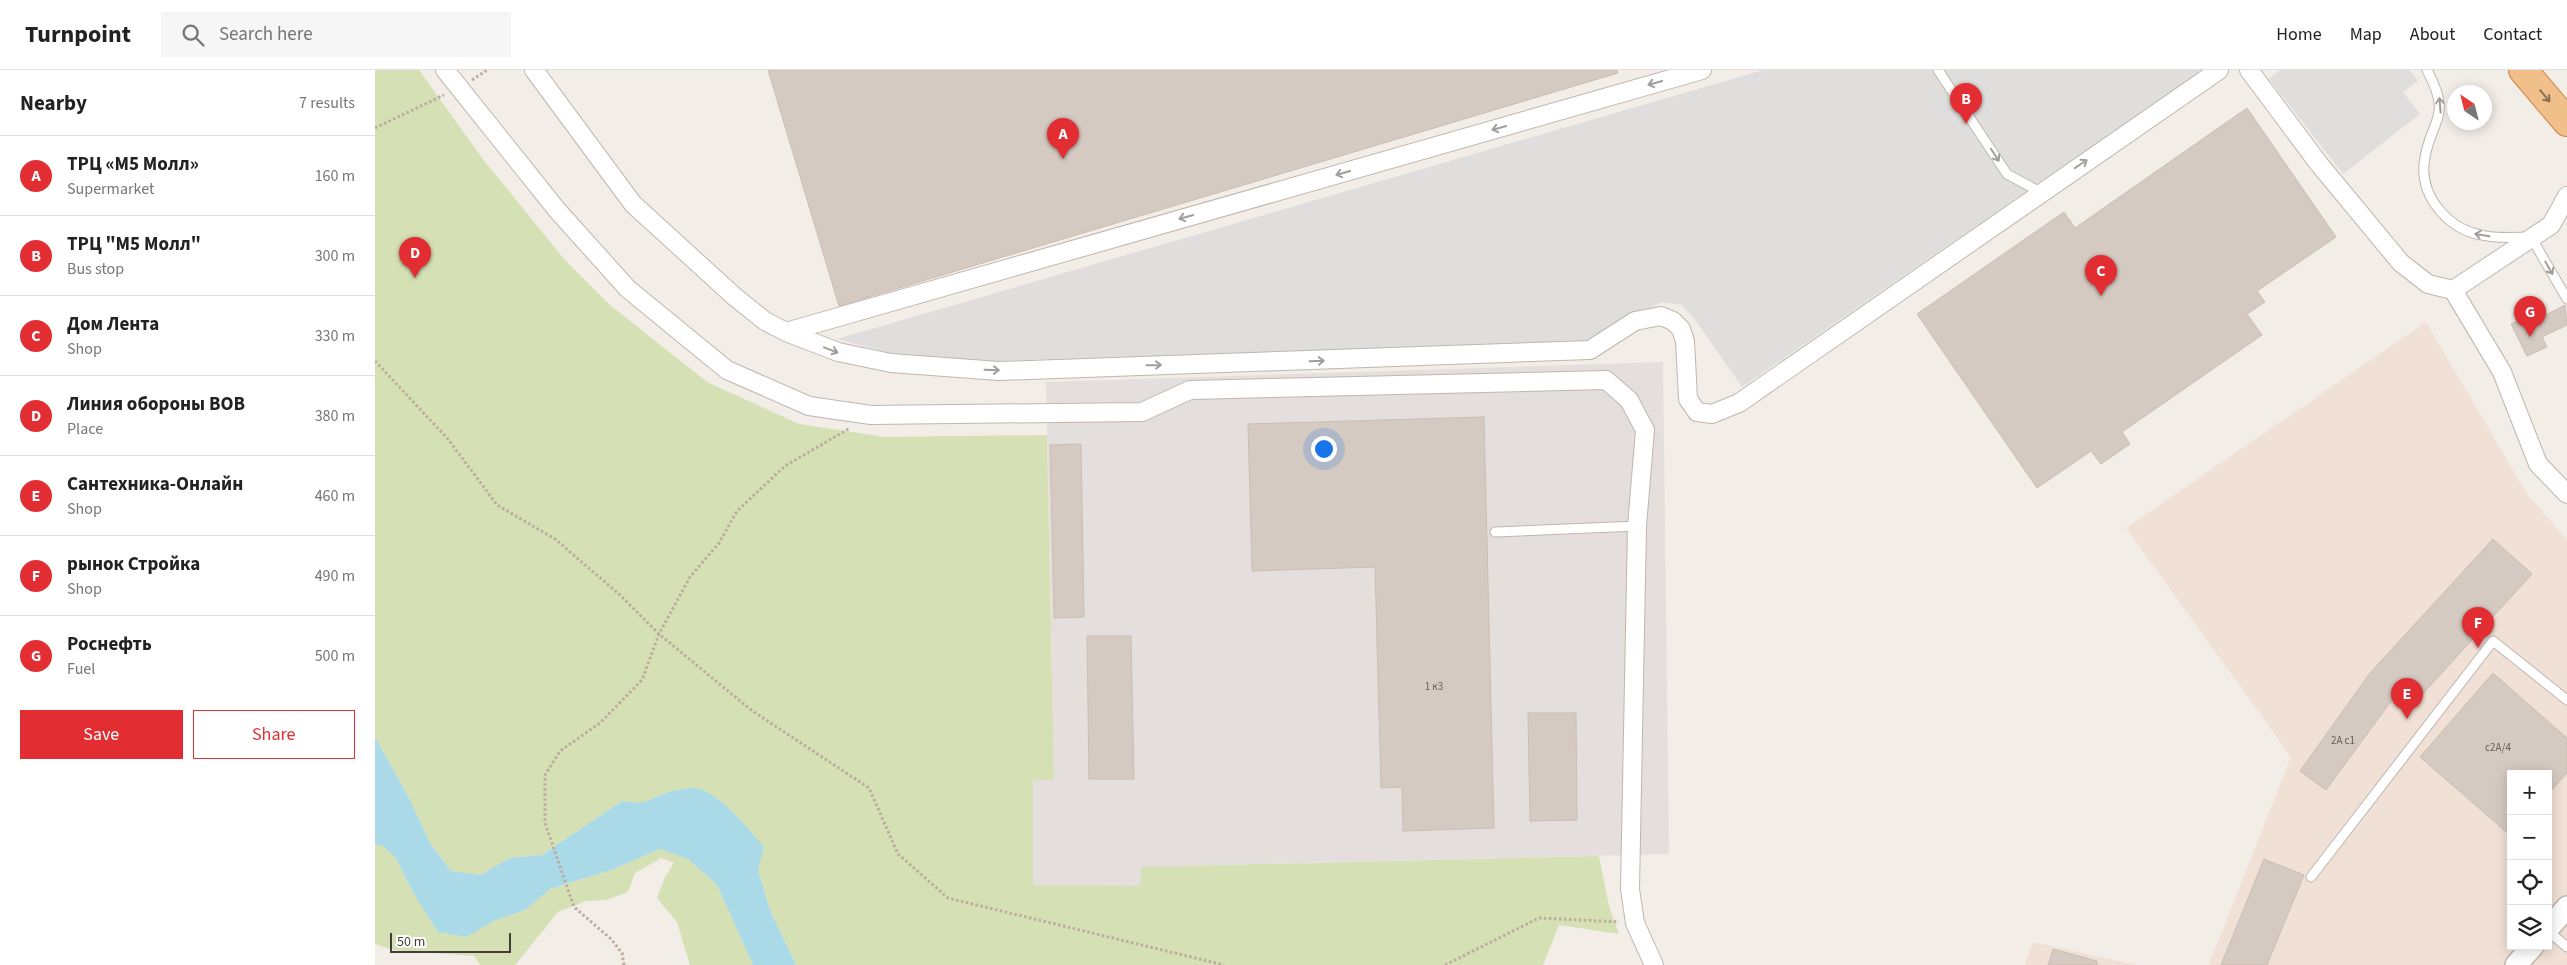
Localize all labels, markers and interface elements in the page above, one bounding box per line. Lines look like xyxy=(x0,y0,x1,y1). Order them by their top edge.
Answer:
search box xyxy=(161,12,511,57)
text: Turnpoint xyxy=(25,17,131,52)
icon: search xyxy=(179,21,207,49)
text: Search here xyxy=(219,21,313,48)
text: Home xyxy=(2276,22,2322,47)
text: Map xyxy=(2350,22,2382,47)
text: About xyxy=(2410,22,2455,47)
text: Contact xyxy=(2483,22,2542,47)
one-way arrow xyxy=(1648,79,1664,89)
pin: B xyxy=(1950,83,1982,124)
north arrow xyxy=(2447,85,2492,130)
text: Nearby xyxy=(20,88,87,118)
one-way arrow xyxy=(2539,89,2550,102)
text: 7 results xyxy=(299,92,355,114)
one-way arrow xyxy=(2435,97,2444,113)
pin: A xyxy=(1047,118,1079,159)
one-way arrow xyxy=(1491,124,1507,133)
one-way arrow xyxy=(1990,147,2000,161)
text: ТРЦ «М5 Молл» xyxy=(67,151,199,178)
one-way arrow xyxy=(2073,159,2087,169)
text: A xyxy=(31,165,41,187)
text: 160 m xyxy=(315,165,355,187)
one-way arrow xyxy=(1335,168,1351,178)
text: Supermarket xyxy=(67,178,154,200)
one-way arrow xyxy=(1179,213,1195,223)
one-way arrow xyxy=(2475,229,2491,239)
text: ТРЦ "М5 Молл" xyxy=(67,231,201,258)
pin: D xyxy=(399,237,431,278)
text: B xyxy=(31,245,41,267)
text: 300 m xyxy=(315,245,355,267)
pin: C xyxy=(2085,255,2117,296)
text: Bus stop xyxy=(67,258,124,280)
one-way arrow xyxy=(2544,261,2554,276)
pin: G xyxy=(2514,296,2546,337)
text: Дом Лента xyxy=(67,311,159,338)
text: C xyxy=(31,325,41,347)
text: 330 m xyxy=(315,325,355,347)
text: Shop xyxy=(67,338,102,360)
one-way arrow xyxy=(823,346,838,355)
one-way arrow xyxy=(1308,356,1324,366)
one-way arrow xyxy=(1146,361,1162,370)
one-way arrow xyxy=(984,366,1000,375)
text: Линия обороны ВОВ xyxy=(67,391,245,418)
text: D xyxy=(31,405,41,427)
text: 380 m xyxy=(315,405,355,427)
text: Place xyxy=(67,418,103,440)
your location xyxy=(1311,436,1337,462)
text: Сантехника-Онлайн xyxy=(67,471,243,498)
text: E xyxy=(32,485,40,507)
text: 460 m xyxy=(315,485,355,507)
text: Shop xyxy=(67,498,102,520)
text: рынок Стройка xyxy=(67,551,200,578)
text: F xyxy=(32,565,40,587)
text: 490 m xyxy=(315,565,355,587)
text: Shop xyxy=(67,578,102,600)
pin: F xyxy=(2462,607,2494,648)
text: Роснефть xyxy=(67,631,152,658)
text: G xyxy=(31,645,41,667)
text: 500 m xyxy=(315,645,355,667)
text: Fuel xyxy=(67,658,95,680)
pin: E xyxy=(2391,678,2423,719)
house number: 1 к3 xyxy=(1425,679,1443,694)
button: Save xyxy=(20,710,183,759)
button: Share xyxy=(193,710,355,759)
house number: 2А с1 xyxy=(2331,733,2355,748)
house number: с2А/4 xyxy=(2485,740,2511,755)
map controls xyxy=(2507,770,2552,950)
button: + xyxy=(2507,770,2552,815)
button: − xyxy=(2507,815,2552,860)
button: locate xyxy=(2507,860,2552,905)
button: layers xyxy=(2507,905,2552,950)
scale bar xyxy=(390,930,511,953)
text: 50 m xyxy=(397,932,425,952)

